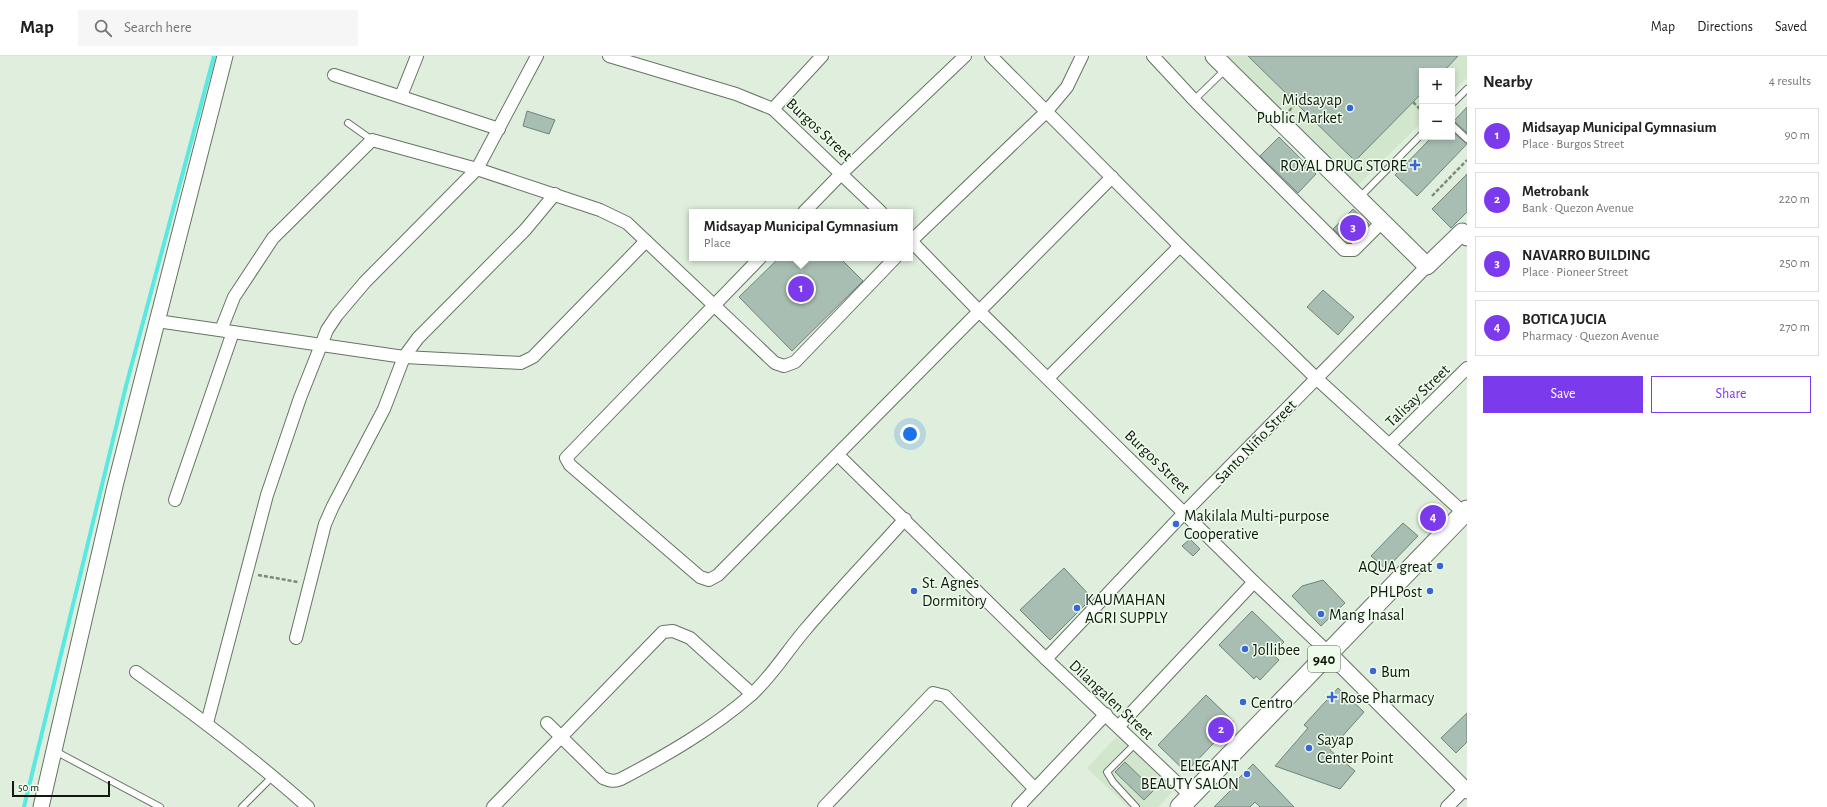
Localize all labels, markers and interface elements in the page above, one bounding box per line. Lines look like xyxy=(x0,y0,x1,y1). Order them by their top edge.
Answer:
search box xyxy=(78,10,358,46)
icon: search xyxy=(92,17,114,39)
text: Map xyxy=(20,18,54,37)
text: Search here xyxy=(124,20,192,35)
text: Map xyxy=(1651,20,1675,34)
text: Directions xyxy=(1697,20,1753,34)
text: Saved xyxy=(1775,20,1807,34)
map controls xyxy=(1419,68,1455,140)
button: + xyxy=(1419,68,1455,104)
text: Nearby xyxy=(1483,73,1533,90)
text: 4 results xyxy=(1769,75,1811,88)
place label: Midsayap Public Market xyxy=(1256,92,1342,126)
street label: Burgos Street xyxy=(783,95,855,164)
marker: Midsayap Public Market xyxy=(1345,103,1355,113)
button: − xyxy=(1419,104,1455,140)
text: Midsayap Municipal Gymnasium xyxy=(1522,120,1717,135)
text: 1 xyxy=(1495,129,1499,142)
text: 90 m xyxy=(1784,129,1810,142)
text: Place · Burgos Street xyxy=(1522,138,1624,151)
place label: ROYAL DRUG STORE xyxy=(1280,158,1407,174)
marker: ROYAL DRUG STORE xyxy=(1410,160,1420,170)
text: Metrobank xyxy=(1522,184,1589,199)
text: 2 xyxy=(1494,193,1500,206)
text: 220 m xyxy=(1779,193,1810,206)
text: Bank · Quezon Avenue xyxy=(1522,202,1634,215)
popup xyxy=(689,209,913,261)
pin: 3 xyxy=(1340,213,1366,243)
text: Midsayap Municipal Gymnasium xyxy=(704,219,898,234)
text: Place xyxy=(704,237,731,250)
text: NAVARRO BUILDING xyxy=(1522,248,1650,263)
text: 3 xyxy=(1494,257,1500,270)
text: 250 m xyxy=(1779,257,1810,270)
text: Place · Pioneer Street xyxy=(1522,266,1628,279)
pin: 1 xyxy=(788,274,814,304)
text: BOTICA JUCIA xyxy=(1522,312,1606,327)
text: 4 xyxy=(1494,321,1500,334)
text: 270 m xyxy=(1779,321,1810,334)
text: Pharmacy · Quezon Avenue xyxy=(1522,330,1659,343)
street label: Talisay Street xyxy=(1383,361,1454,431)
button: Save xyxy=(1483,376,1643,413)
button: Share xyxy=(1651,376,1811,413)
street label: Santo Niño Street xyxy=(1212,397,1299,487)
your location xyxy=(900,424,920,444)
street label: Burgos Street xyxy=(1122,427,1193,497)
pin: 4 xyxy=(1420,503,1446,533)
place label: Makilala Multi-purpose Cooperative xyxy=(1184,508,1329,542)
marker: Makilala Multi-purpose Cooperative xyxy=(1171,519,1181,529)
place label: AQUA great xyxy=(1358,559,1432,576)
marker: AQUA great xyxy=(1435,561,1445,571)
place label: St. Agnes Dormitory xyxy=(922,575,987,610)
place label: PHLPost xyxy=(1370,584,1422,600)
marker: St. Agnes Dormitory xyxy=(909,586,919,596)
marker: PHLPost xyxy=(1425,586,1435,596)
place label: KAUMAHAN AGRI SUPPLY xyxy=(1085,592,1168,626)
marker: KAUMAHAN AGRI SUPPLY xyxy=(1072,603,1082,613)
place label: Mang Inasal xyxy=(1329,607,1404,623)
marker: Mang Inasal xyxy=(1316,609,1326,619)
place label: Jollibee xyxy=(1253,642,1300,658)
marker: Jollibee xyxy=(1240,644,1250,654)
road number: 940 xyxy=(1308,646,1340,672)
street label: Dilangalen Street xyxy=(1066,657,1156,743)
place label: Bum xyxy=(1381,664,1410,680)
marker: Bum xyxy=(1368,666,1378,676)
place label: Rose Pharmacy xyxy=(1340,690,1434,707)
marker: Rose Pharmacy xyxy=(1327,692,1337,702)
place label: Centro xyxy=(1251,695,1293,711)
marker: Centro xyxy=(1238,697,1248,707)
pin: 2 xyxy=(1208,715,1234,745)
place label: Sayap Center Point xyxy=(1317,732,1393,766)
marker: Sayap Center Point xyxy=(1304,743,1314,753)
place label: ELEGANT BEAUTY SALON xyxy=(1141,758,1239,792)
marker: ELEGANT BEAUTY SALON xyxy=(1242,769,1252,779)
scale bar xyxy=(12,779,110,798)
text: 50 m xyxy=(18,782,39,793)

